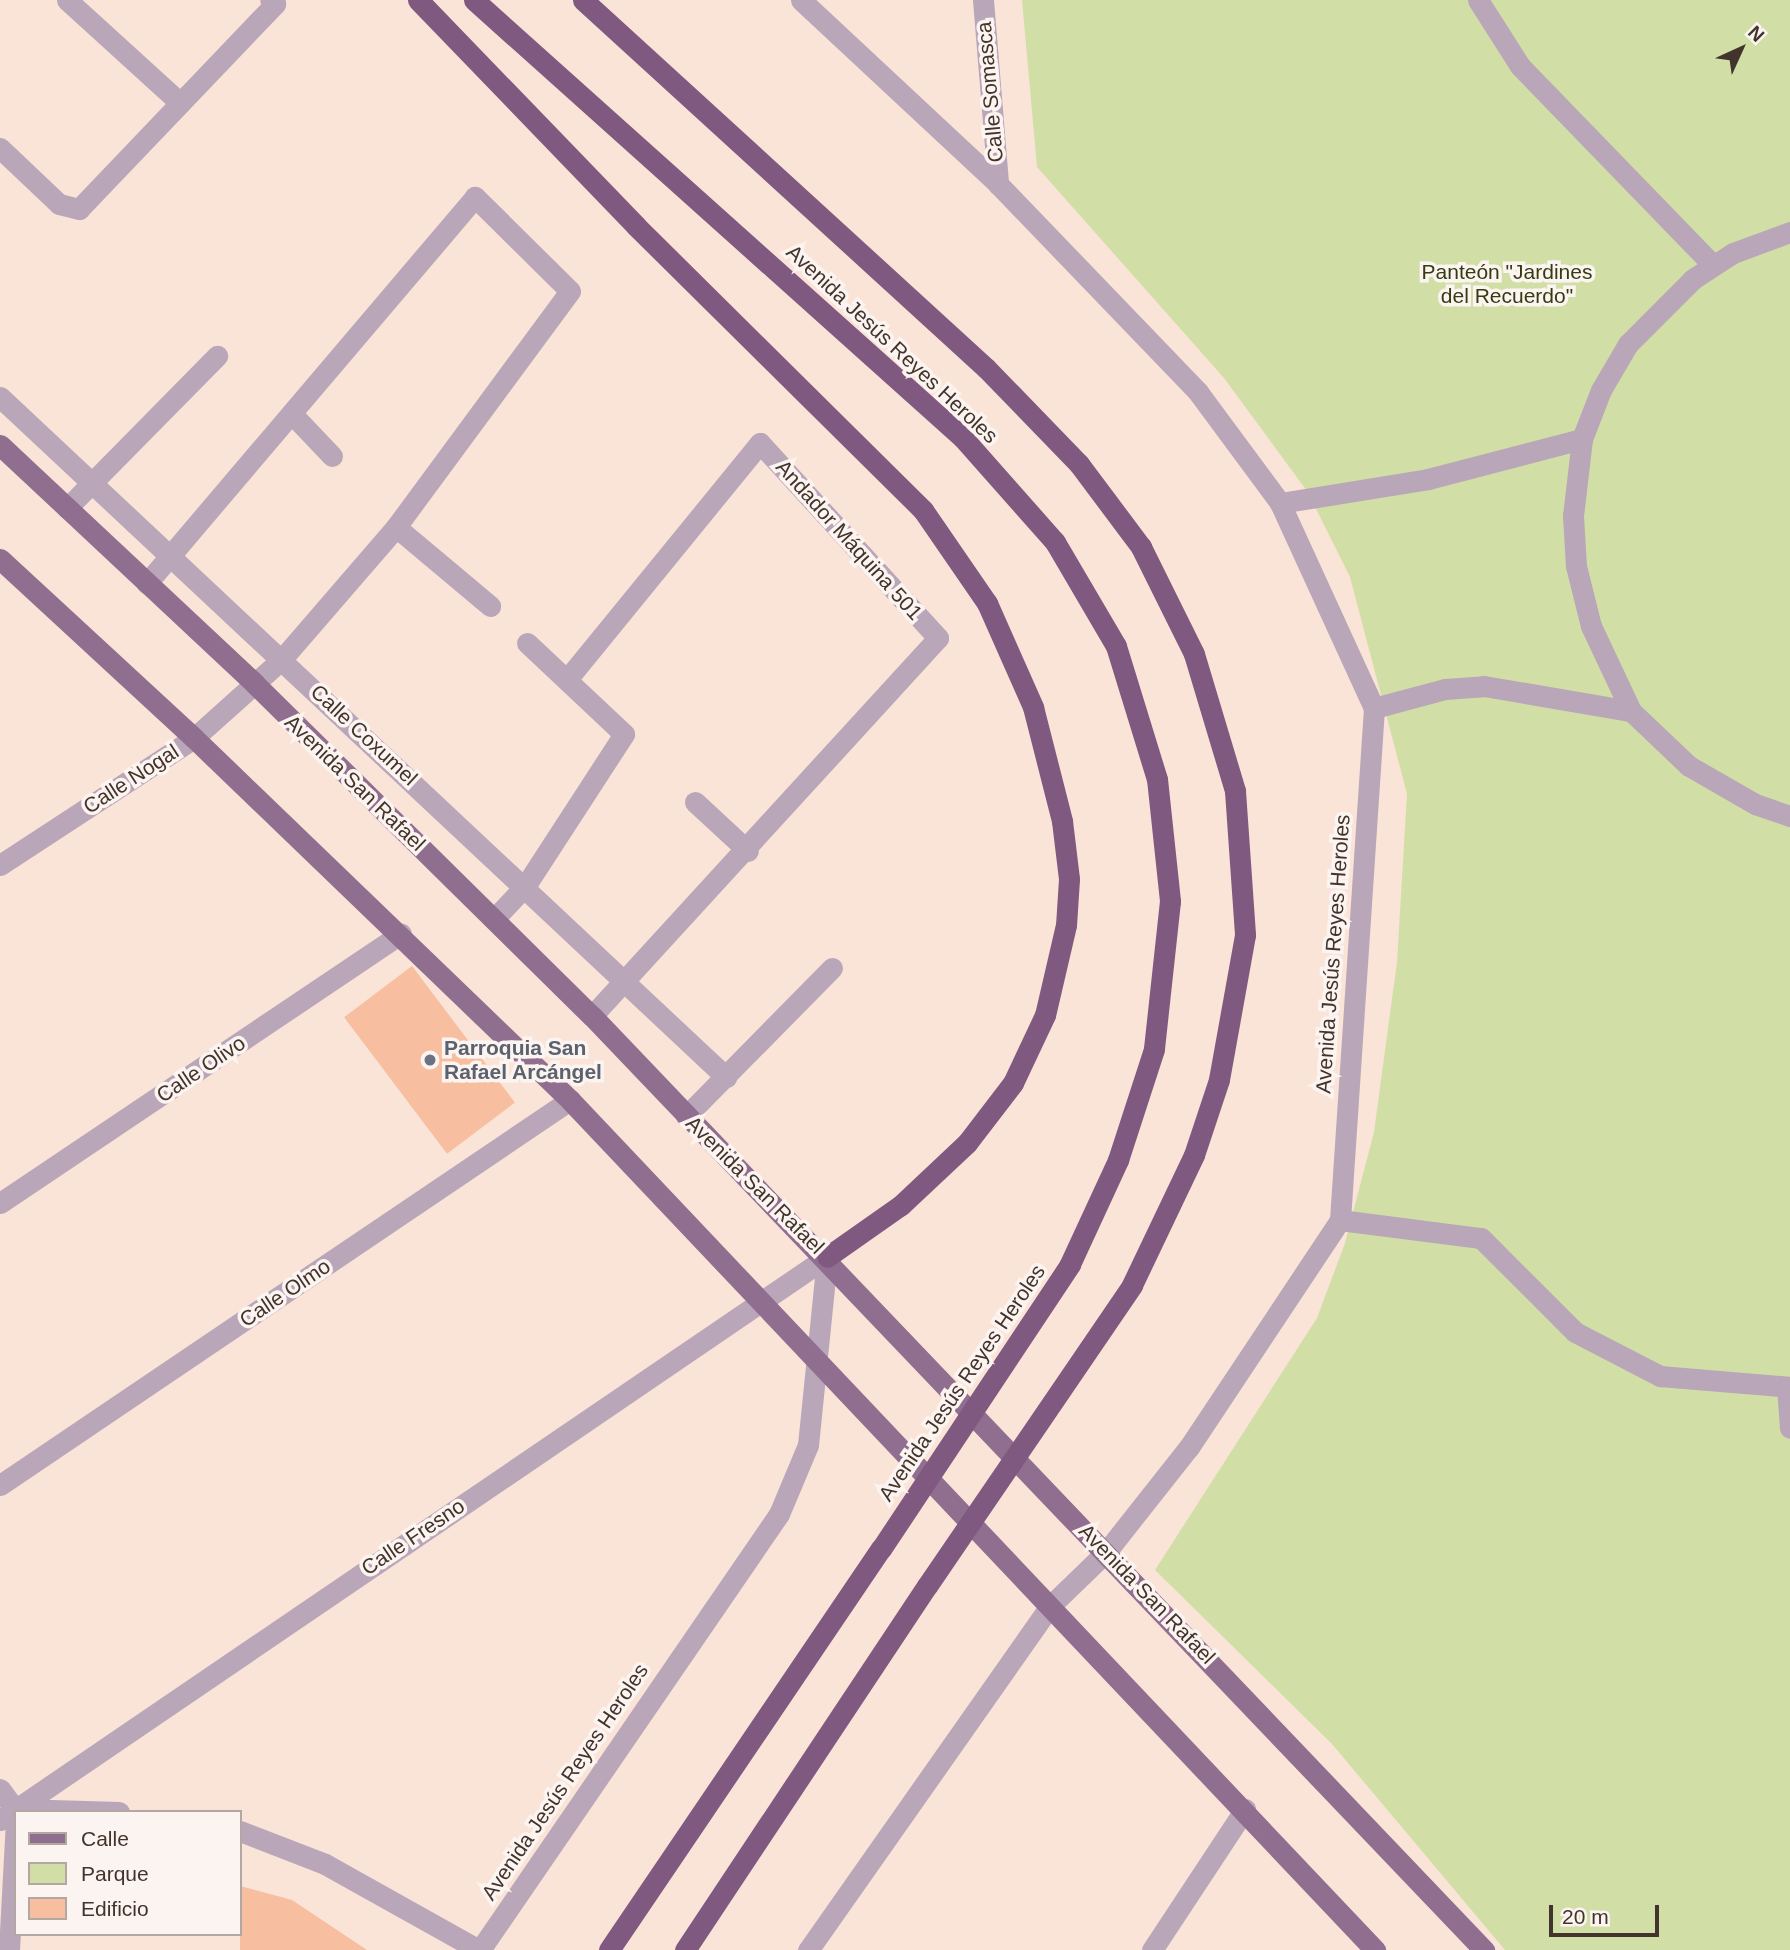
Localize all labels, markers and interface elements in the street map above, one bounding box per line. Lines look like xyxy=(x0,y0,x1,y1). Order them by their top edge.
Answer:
north arrow xyxy=(1706,14,1776,84)
street label: Calle Somasca xyxy=(971,21,1009,163)
text: N xyxy=(1744,22,1768,46)
street label: Avenida Jesús Reyes Heroles xyxy=(781,239,1003,449)
park label: Panteón "Jardines del Recuerdo" xyxy=(1422,259,1592,309)
street label: Andador Máquina 501 xyxy=(770,455,928,625)
street label: Calle Coxumel xyxy=(305,679,423,791)
street label: Avenida San Rafael xyxy=(280,710,430,856)
street label: Calle Nogal xyxy=(79,739,183,819)
street label: Avenida Jesús Reyes Heroles xyxy=(1311,814,1355,1094)
street label: Calle Olivo xyxy=(152,1030,250,1108)
place label: Parroquia San Rafael Arcángel xyxy=(444,1035,603,1085)
marker: Parroquia San Rafael Arcángel xyxy=(422,1052,438,1068)
street label: Avenida San Rafael xyxy=(681,1111,829,1259)
street label: Calle Olmo xyxy=(235,1254,335,1332)
street label: Avenida Jesús Reyes Heroles xyxy=(873,1260,1051,1506)
street label: Calle Fresno xyxy=(357,1493,469,1581)
street label: Avenida San Rafael xyxy=(1074,1519,1220,1669)
street label: Avenida Jesús Reyes Heroles xyxy=(476,1659,654,1905)
legend xyxy=(14,1810,242,1936)
text: Calle xyxy=(81,1827,129,1850)
text: Parque xyxy=(81,1862,149,1885)
scale bar xyxy=(1552,1890,1662,1934)
text: Edificio xyxy=(81,1897,149,1920)
text: 20 m xyxy=(1562,1905,1609,1928)

